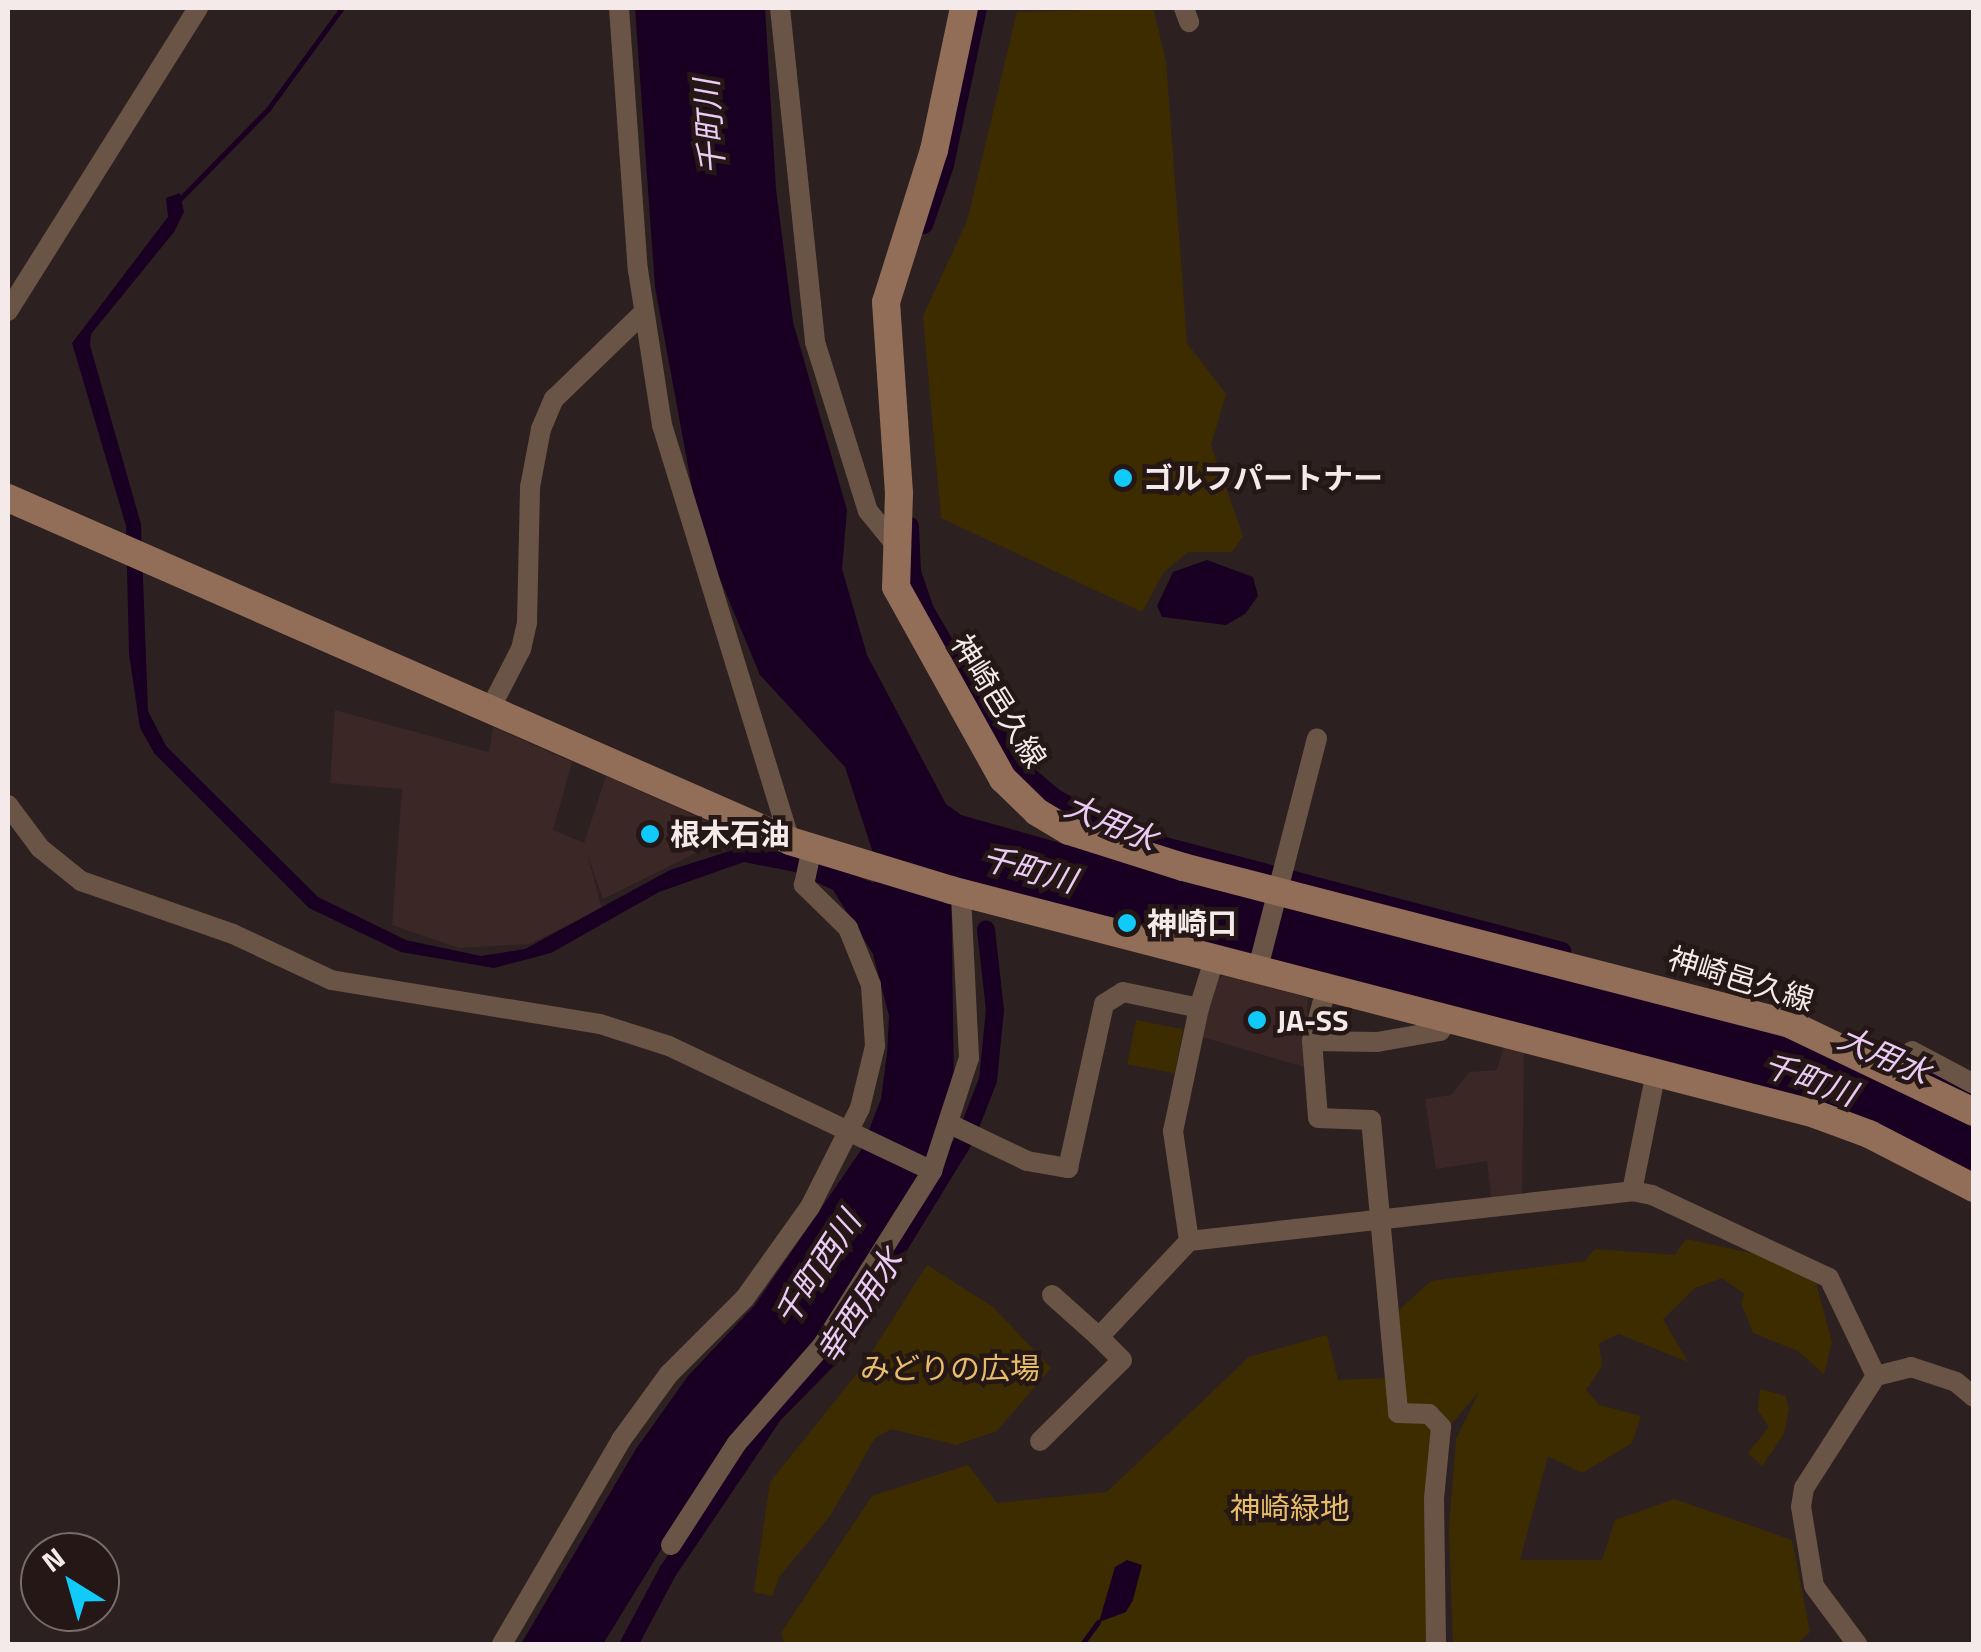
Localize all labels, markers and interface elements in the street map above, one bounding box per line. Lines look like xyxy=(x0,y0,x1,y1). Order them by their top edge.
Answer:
water label: 千町川 xyxy=(686,78,732,176)
place label: ゴルフパートナー xyxy=(1143,460,1383,496)
marker: ゴルフパートナー xyxy=(1112,467,1134,489)
street label: 神崎邑久線 xyxy=(944,628,1054,774)
water label: 大用水 xyxy=(1059,786,1163,858)
place label: 根木石油 xyxy=(670,816,790,852)
marker: 根木石油 xyxy=(639,823,661,845)
water label: 千町川 xyxy=(978,838,1080,900)
place label: 神崎口 xyxy=(1147,905,1237,941)
marker: 神崎口 xyxy=(1116,912,1138,934)
street label: 神崎邑久線 xyxy=(1664,940,1818,1018)
place label: JA-SS xyxy=(1277,1002,1348,1038)
marker: JA-SS xyxy=(1246,1009,1268,1031)
water label: 大用水 xyxy=(1832,1018,1936,1092)
water label: 千町川 xyxy=(1758,1045,1862,1113)
water label: 千町西川 xyxy=(766,1204,868,1332)
water label: 幸西用水 xyxy=(808,1242,910,1370)
park label: みどりの広場 xyxy=(860,1350,1040,1386)
park label: 神崎緑地 xyxy=(1230,1490,1350,1526)
north arrow xyxy=(20,1532,120,1632)
text: N xyxy=(32,1536,74,1582)

